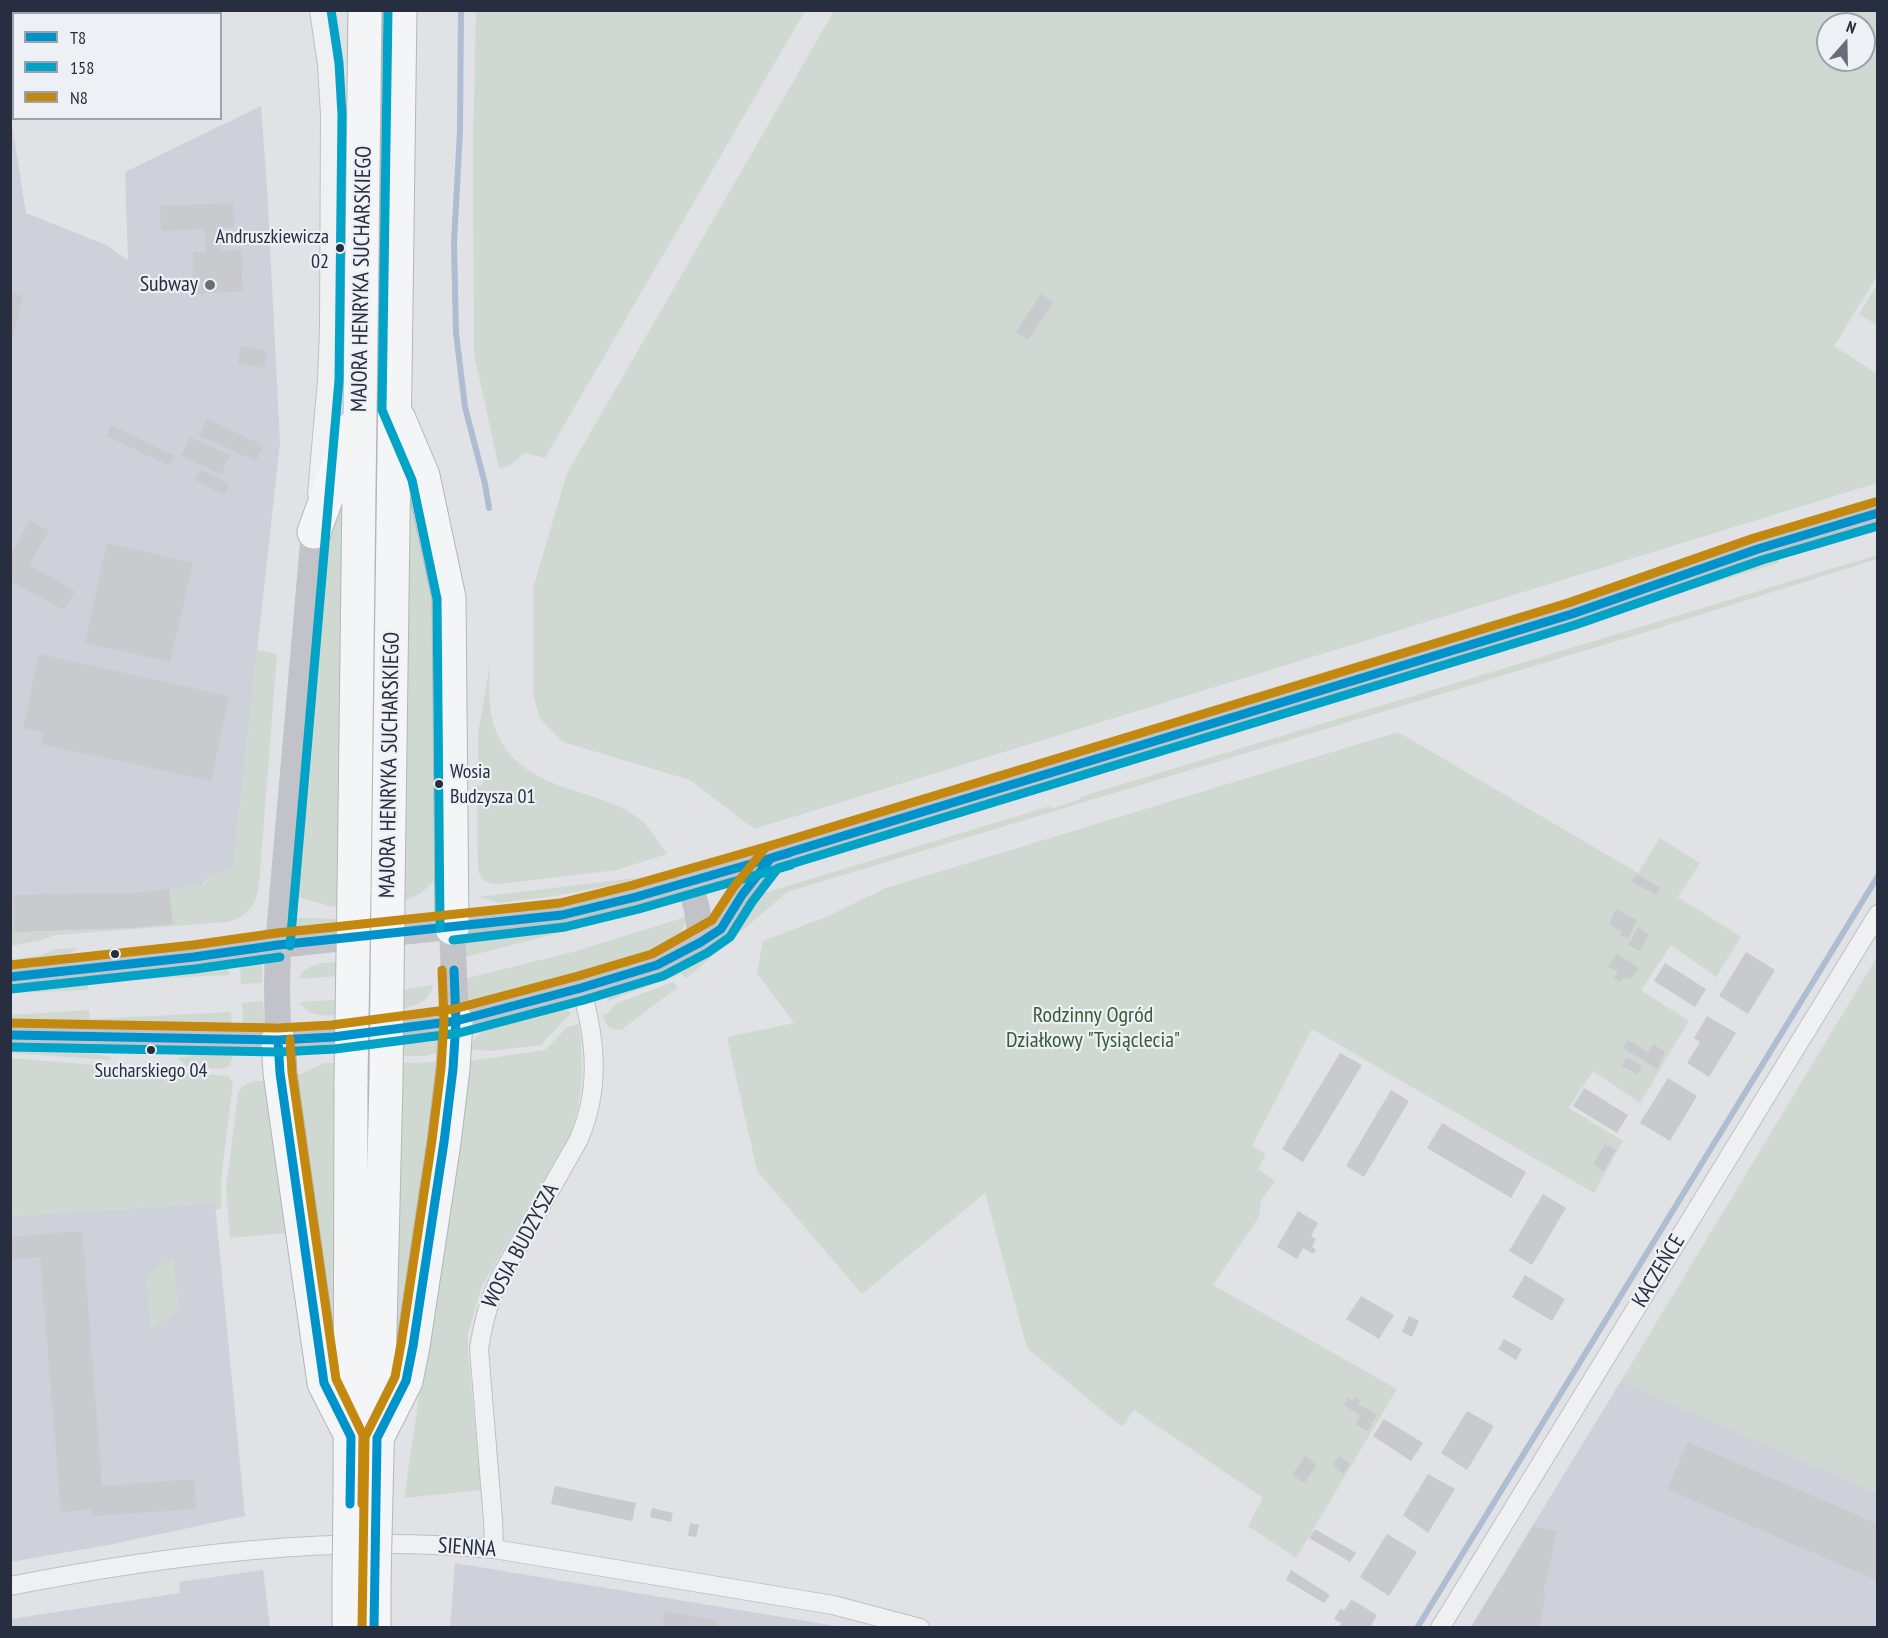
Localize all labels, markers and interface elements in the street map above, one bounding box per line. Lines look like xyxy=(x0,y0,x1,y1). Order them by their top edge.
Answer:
legend xyxy=(12,12,222,120)
north arrow xyxy=(1816,12,1876,72)
text: N xyxy=(1844,16,1859,38)
text: T8 xyxy=(70,26,86,49)
text: 158 xyxy=(70,56,94,79)
text: N8 xyxy=(70,86,88,109)
street label: MAJORA HENRYKA SUCHARSKIEGO xyxy=(346,146,378,412)
place label: Andruszkiewicza 02 xyxy=(216,225,329,272)
marker: Andruszkiewicza 02 xyxy=(334,242,346,254)
place label: Subway xyxy=(140,272,198,298)
marker: Subway xyxy=(203,278,217,292)
street label: MAJORA HENRYKA SUCHARSKIEGO xyxy=(374,632,406,898)
place label: Wosia Budzysza 01 xyxy=(450,760,536,807)
marker: Wosia Budzysza 01 xyxy=(433,778,445,790)
unlabelled marker xyxy=(109,948,121,960)
park label: Rodzinny Ogród Działkowy "Tysiąclecia" xyxy=(1006,1003,1180,1054)
marker: Sucharskiego 04 xyxy=(145,1044,157,1056)
place label: Sucharskiego 04 xyxy=(94,1059,208,1083)
street label: WOSIA BUDZYSZA xyxy=(477,1179,565,1313)
street label: KACZEŃCE xyxy=(1627,1230,1691,1312)
street label: SIENNA xyxy=(437,1533,497,1563)

